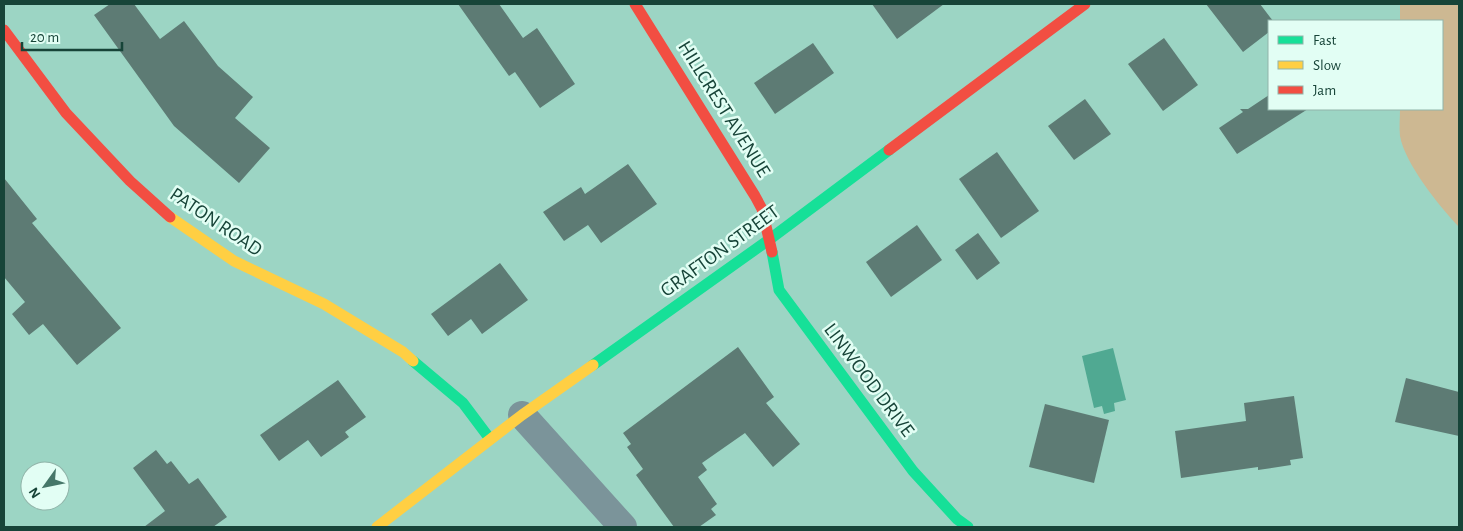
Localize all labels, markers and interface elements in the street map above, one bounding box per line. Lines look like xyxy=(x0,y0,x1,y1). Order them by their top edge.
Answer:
scale bar xyxy=(22,20,122,52)
legend xyxy=(1268,20,1443,110)
text: 20 m xyxy=(30,30,59,45)
text: Fast xyxy=(1313,33,1337,48)
street label: HILLCREST AVENUE xyxy=(674,37,774,181)
text: Slow xyxy=(1313,58,1341,73)
text: Jam xyxy=(1313,83,1336,98)
street label: PATON ROAD xyxy=(166,184,266,260)
street label: GRAFTON STREET xyxy=(657,201,783,301)
street label: LINWOOD DRIVE xyxy=(820,320,918,441)
north arrow xyxy=(20,461,70,511)
text: N xyxy=(26,485,43,500)

